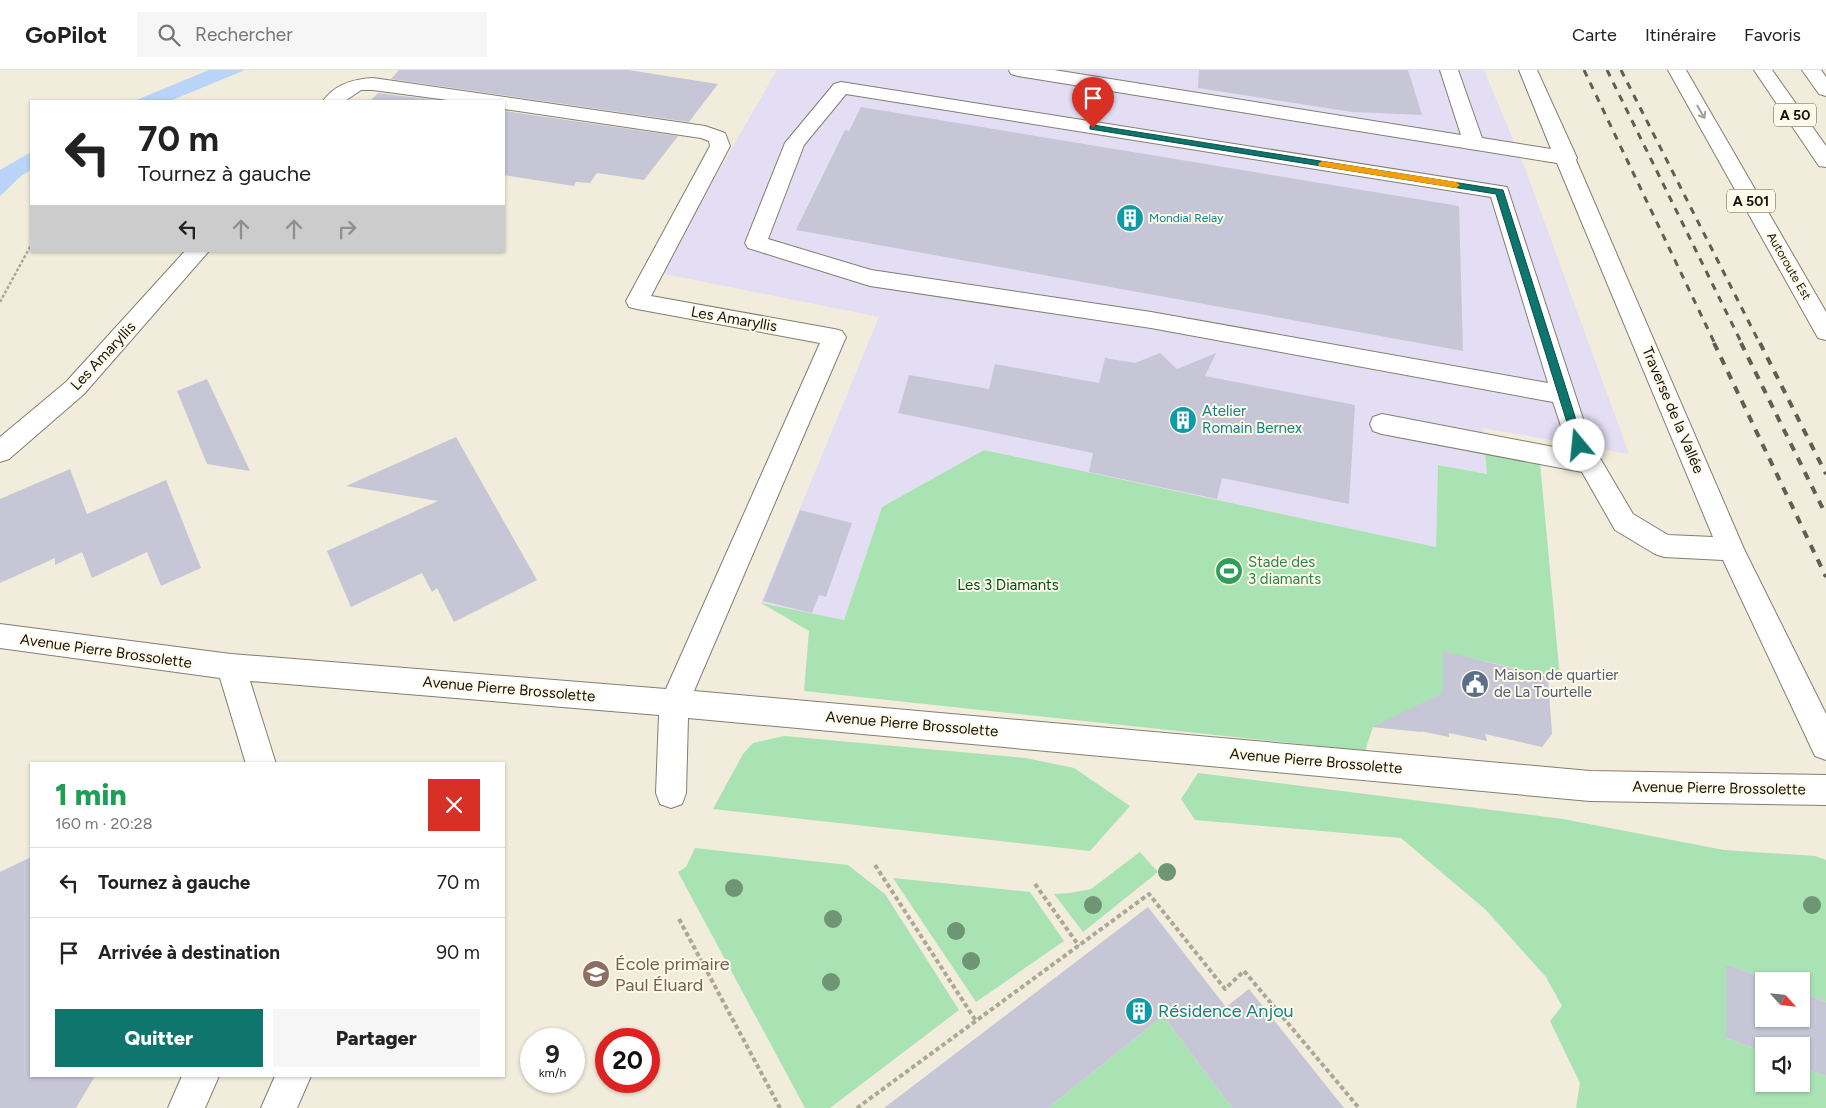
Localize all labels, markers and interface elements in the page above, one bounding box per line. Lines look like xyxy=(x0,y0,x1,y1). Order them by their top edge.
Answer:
search box xyxy=(137,12,487,57)
text: GoPilot xyxy=(25,20,107,49)
icon: search xyxy=(155,21,183,49)
text: Rechercher xyxy=(195,23,293,46)
text: Carte xyxy=(1572,24,1617,46)
text: Itinéraire xyxy=(1645,24,1716,46)
text: Favoris xyxy=(1744,24,1801,46)
pin xyxy=(1072,77,1114,128)
icon: arrive xyxy=(1079,84,1107,112)
road number: A 50 xyxy=(1774,104,1816,126)
one-way arrow xyxy=(1696,105,1706,120)
text: 70 m xyxy=(138,118,219,160)
icon: left xyxy=(55,120,120,185)
text: Tournez à gauche xyxy=(138,160,311,187)
road number: A 501 xyxy=(1727,190,1775,212)
building icon: Mondial Relay xyxy=(1115,203,1145,233)
place label: Mondial Relay xyxy=(1149,211,1224,225)
icon: left xyxy=(174,215,202,243)
icon: ahead xyxy=(227,215,255,243)
icon: ahead xyxy=(280,215,308,243)
icon: right xyxy=(333,215,361,243)
street label: Autoroute Est xyxy=(1764,230,1814,302)
street label: Les Amaryllis xyxy=(689,303,779,335)
street label: Les Amaryllis xyxy=(67,318,139,394)
street label: Traverse de la Vallée xyxy=(1638,344,1708,476)
place label: Atelier Romain Bernex xyxy=(1202,402,1302,437)
building icon: Atelier Romain Bernex xyxy=(1168,405,1198,435)
position arrow xyxy=(1552,418,1604,470)
place label: Stade des 3 diamants xyxy=(1248,553,1321,588)
sports icon: Stade des 3 diamants xyxy=(1214,556,1244,586)
park label: Les 3 Diamants xyxy=(957,576,1059,594)
street label: Avenue Pierre Brossolette xyxy=(19,630,193,672)
place label: Maison de quartier de La Tourtelle xyxy=(1494,666,1618,701)
public building icon: Maison de quartier de La Tourtelle xyxy=(1460,669,1490,699)
street label: Avenue Pierre Brossolette xyxy=(422,672,596,706)
street label: Avenue Pierre Brossolette xyxy=(825,707,999,741)
street label: Avenue Pierre Brossolette xyxy=(1229,744,1403,778)
text: 1 min xyxy=(55,776,127,813)
street label: Avenue Pierre Brossolette xyxy=(1632,777,1806,799)
button: close xyxy=(428,779,480,831)
text: 160 m · 20:28 xyxy=(55,814,152,833)
icon: left xyxy=(55,869,83,897)
text: Tournez à gauche xyxy=(98,871,250,894)
text: 70 m xyxy=(437,871,480,894)
icon: arrive xyxy=(55,939,83,967)
text: Arrivée à destination xyxy=(98,941,280,964)
text: 90 m xyxy=(436,941,480,964)
place label: École primaire Paul Éluard xyxy=(615,953,730,996)
school or university icon: École primaire Paul Éluard xyxy=(581,959,611,989)
north arrow xyxy=(1755,972,1810,1028)
map controls xyxy=(1755,972,1810,1092)
building icon: Résidence Anjou xyxy=(1124,996,1154,1026)
place label: Résidence Anjou xyxy=(1158,1000,1294,1022)
button: Quitter xyxy=(55,1009,263,1067)
button: Partager xyxy=(273,1009,480,1067)
speed limit sign: 20 xyxy=(595,1028,660,1093)
button: sound xyxy=(1755,1037,1810,1092)
text: 9 xyxy=(545,1039,560,1069)
text: km/h xyxy=(539,1066,566,1080)

